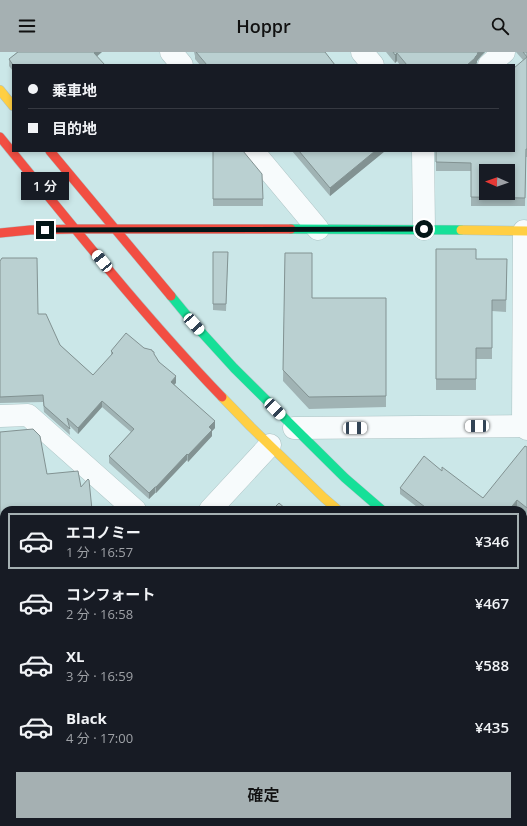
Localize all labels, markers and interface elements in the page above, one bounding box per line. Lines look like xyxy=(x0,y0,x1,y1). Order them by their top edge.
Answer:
text: Hoppr xyxy=(236,14,291,38)
icon: menu xyxy=(16,15,38,37)
icon: search xyxy=(489,15,511,37)
text: 乗車地 xyxy=(52,80,97,100)
text: 目的地 xyxy=(52,118,97,138)
north arrow xyxy=(479,164,515,200)
map controls xyxy=(479,164,515,200)
callout: 1 分 xyxy=(21,172,69,200)
text: 1 分 xyxy=(33,177,57,195)
route start xyxy=(415,220,433,238)
route end xyxy=(36,221,54,239)
car xyxy=(90,248,114,274)
car xyxy=(182,311,206,337)
car xyxy=(262,396,288,422)
car xyxy=(465,420,489,432)
car xyxy=(343,422,367,434)
text: エコノミー xyxy=(66,522,141,542)
icon: car xyxy=(18,523,54,559)
text: ¥346 xyxy=(475,531,509,551)
text: 1 分 · 16:57 xyxy=(66,543,133,561)
text: コンフォート xyxy=(66,584,156,604)
icon: car xyxy=(18,585,54,621)
text: ¥467 xyxy=(475,593,509,613)
text: 2 分 · 16:58 xyxy=(66,605,133,623)
text: XL xyxy=(66,646,84,666)
icon: car xyxy=(18,647,54,683)
text: ¥588 xyxy=(475,655,509,675)
text: 3 分 · 16:59 xyxy=(66,667,133,685)
text: Black xyxy=(66,708,107,728)
icon: car xyxy=(18,709,54,745)
text: ¥435 xyxy=(475,717,509,737)
text: 4 分 · 17:00 xyxy=(66,729,133,747)
button: 確定 xyxy=(16,772,511,818)

